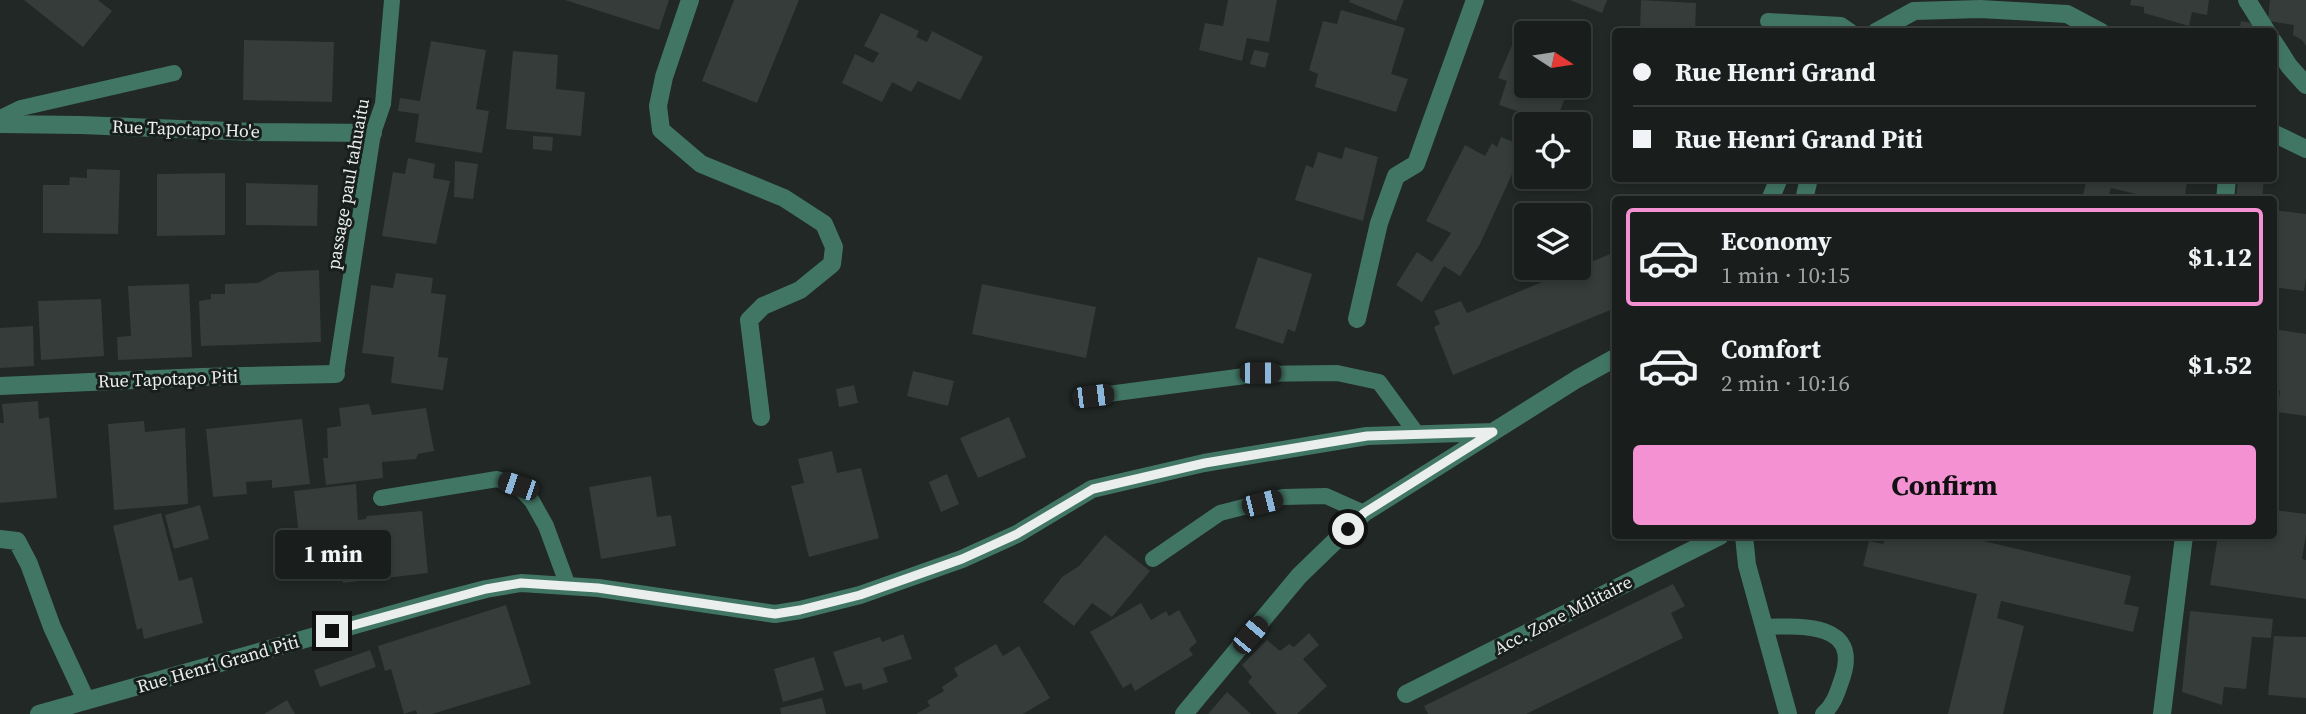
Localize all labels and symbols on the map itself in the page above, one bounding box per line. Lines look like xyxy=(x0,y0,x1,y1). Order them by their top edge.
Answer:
north arrow xyxy=(1514,21,1591,98)
street label: passage paul tahuaitu xyxy=(320,96,375,272)
street label: Rue Tapotapo Ho'e xyxy=(112,113,260,144)
car xyxy=(1240,363,1282,384)
street label: Rue Tapotapo Piti xyxy=(97,364,239,393)
car xyxy=(1071,383,1116,409)
car xyxy=(495,469,542,503)
car xyxy=(1240,488,1285,518)
route start xyxy=(1332,513,1364,545)
callout: 1 min xyxy=(274,530,390,578)
street label: Acc. Zone Militaire xyxy=(1489,569,1636,660)
car xyxy=(1229,612,1272,658)
route end xyxy=(316,615,348,647)
street label: Rue Henri Grand Piti xyxy=(134,628,302,699)

